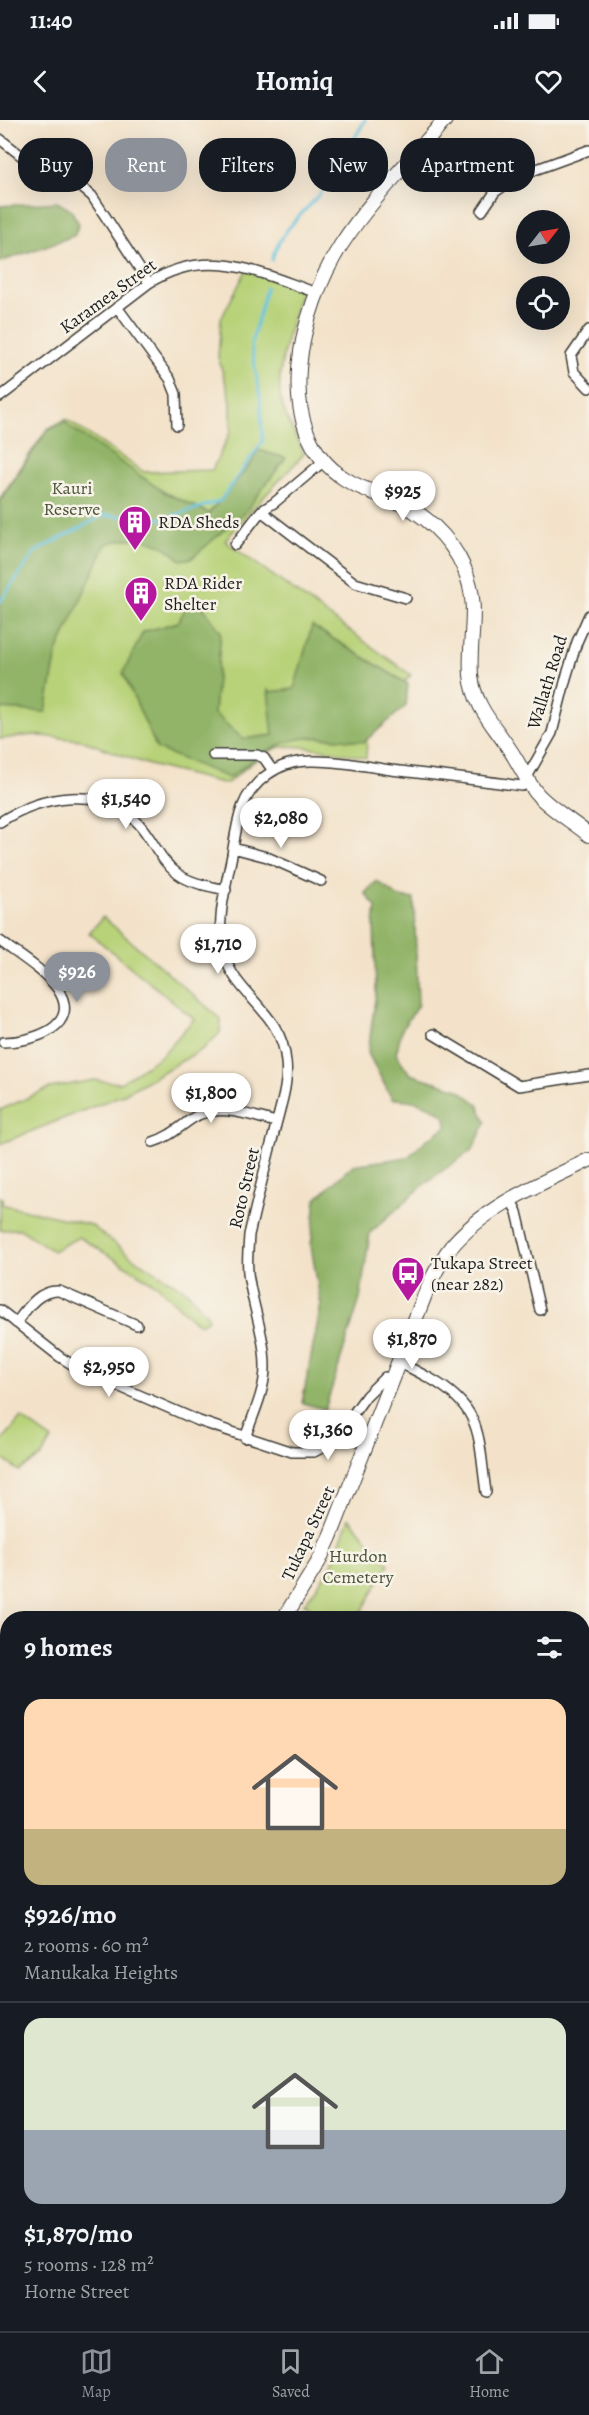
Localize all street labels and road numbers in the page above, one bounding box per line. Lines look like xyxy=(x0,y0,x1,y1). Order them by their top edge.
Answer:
street label: Karamea Street xyxy=(55,253,161,339)
street label: Wallath Road xyxy=(521,632,573,733)
street label: Roto Street xyxy=(223,1145,265,1231)
street label: Tukapa Street xyxy=(276,1482,340,1584)

